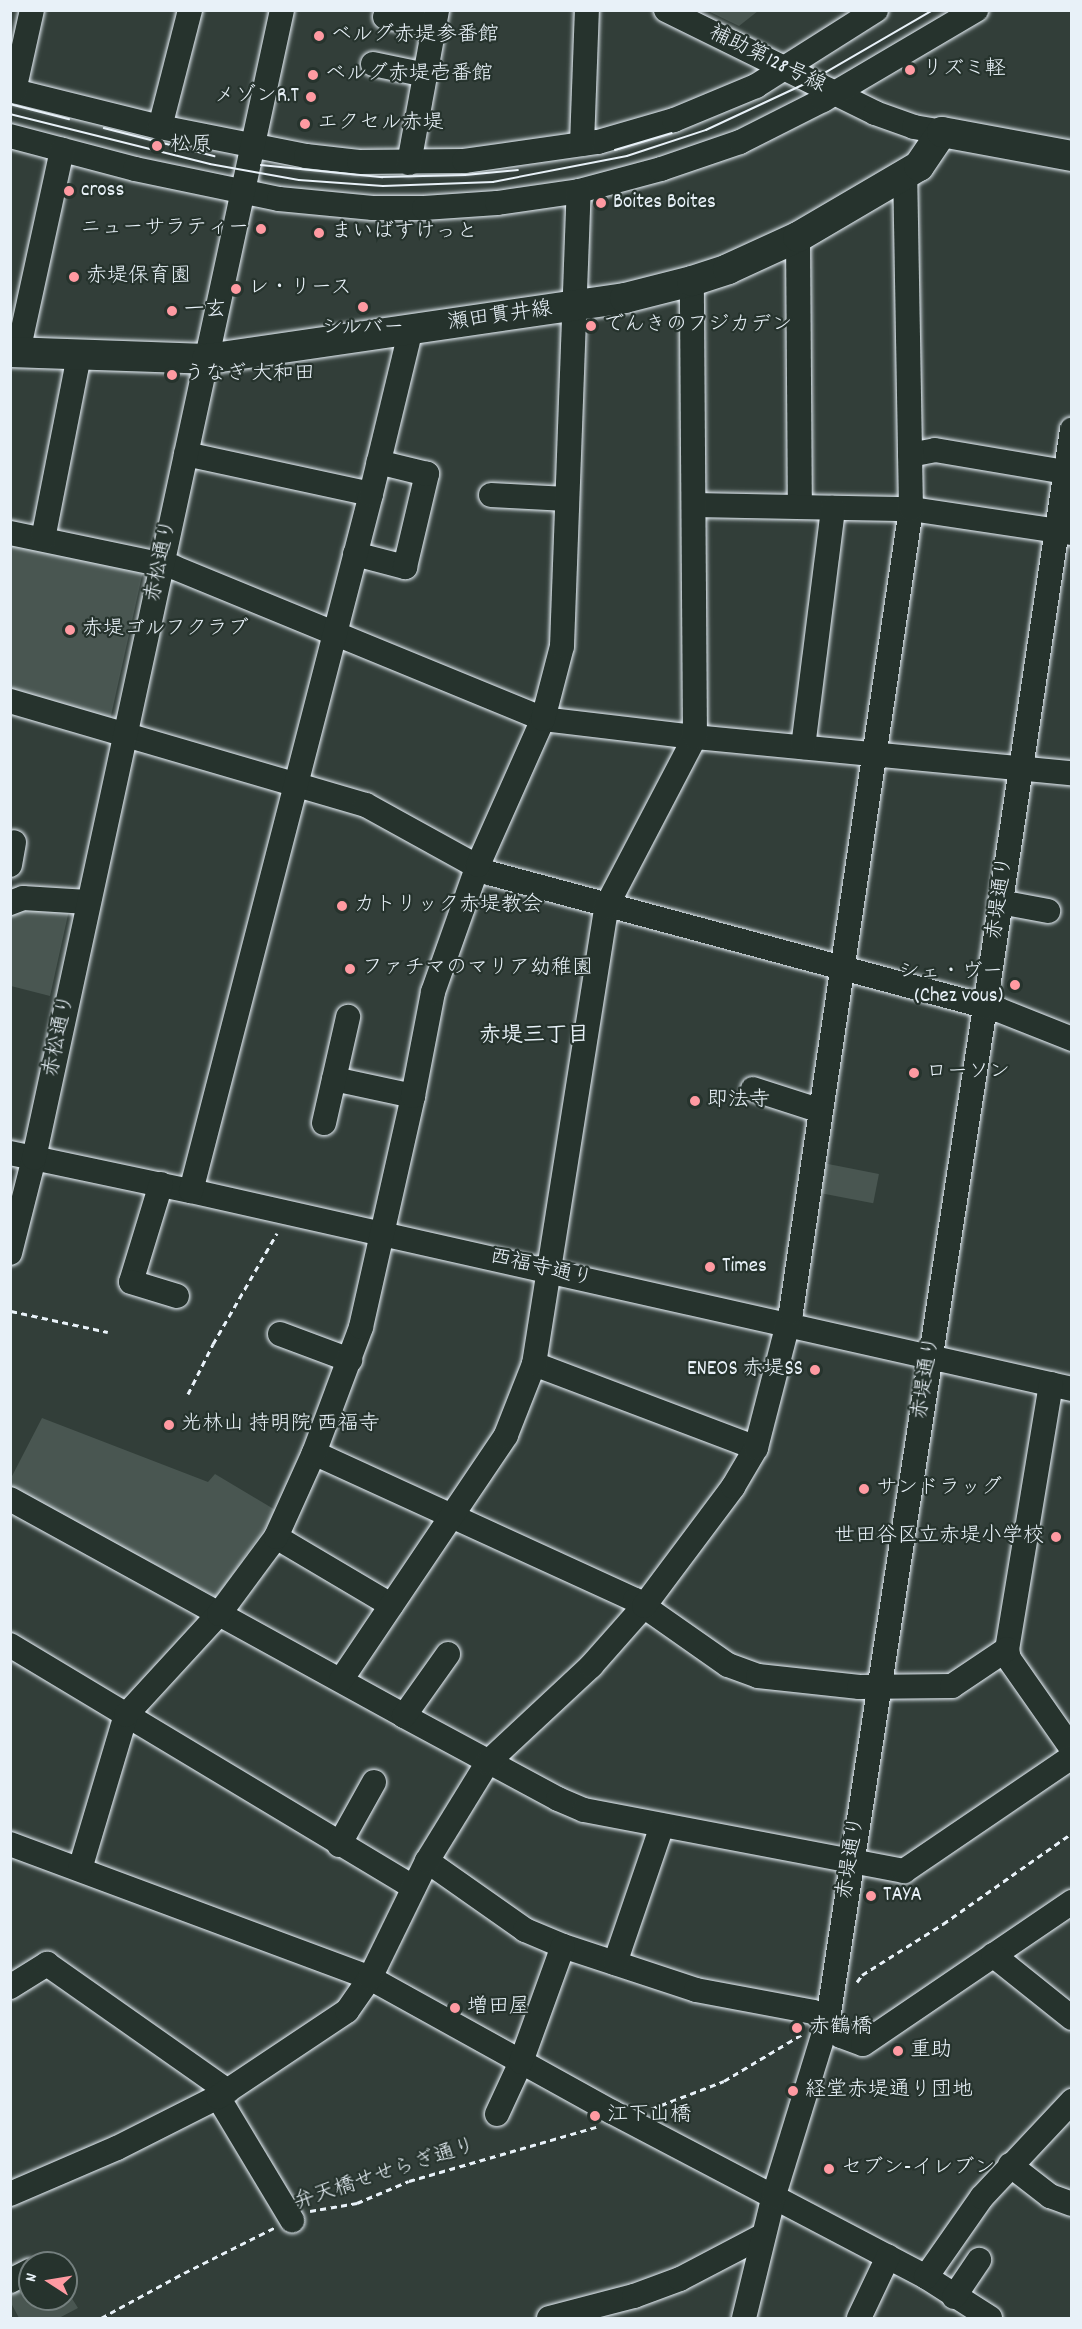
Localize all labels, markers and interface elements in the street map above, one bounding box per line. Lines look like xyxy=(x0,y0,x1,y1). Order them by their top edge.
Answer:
street label: 補助第128号線 xyxy=(704,21,830,99)
place label: ベルグ赤堤参番館 xyxy=(331,23,499,49)
marker: ベルグ赤堤参番館 xyxy=(312,29,326,43)
place label: リズミ軽 xyxy=(922,57,1006,83)
place label: ベルグ赤堤壱番館 xyxy=(325,62,493,88)
marker: リズミ軽 xyxy=(903,63,917,77)
marker: ベルグ赤堤壱番館 xyxy=(306,68,320,82)
place label: メゾンR.T xyxy=(214,84,299,110)
marker: メゾンR.T xyxy=(304,90,318,104)
place label: エクセル赤堤 xyxy=(317,111,443,137)
marker: エクセル赤堤 xyxy=(298,117,312,131)
place label: 松原 xyxy=(170,133,212,159)
marker: 松原 xyxy=(148,137,166,155)
place label: cross xyxy=(81,178,124,204)
marker: cross xyxy=(62,184,76,198)
place label: Boites Boites xyxy=(613,190,716,216)
marker: Boites Boites xyxy=(594,196,608,210)
place label: ニューサラティー xyxy=(81,216,249,242)
place label: まいばすけっと xyxy=(331,220,478,246)
marker: ニューサラティー xyxy=(254,222,268,236)
marker: まいばすけっと xyxy=(312,226,326,240)
place label: 赤堤保育園 xyxy=(86,264,191,290)
marker: 赤堤保育園 xyxy=(67,270,81,284)
place label: レ・リース xyxy=(248,276,353,302)
marker: レ・リース xyxy=(229,282,243,296)
street label: 瀬田貫井線 xyxy=(446,297,554,337)
place label: 一玄 xyxy=(184,298,226,324)
marker: シルバー xyxy=(356,300,370,314)
marker: 一玄 xyxy=(165,304,179,318)
place label: でんきのフジカデン xyxy=(603,313,792,339)
place label: シルバー xyxy=(321,316,405,342)
marker: でんきのフジカデン xyxy=(584,319,598,333)
place label: うなぎ 大和田 xyxy=(184,362,315,388)
marker: うなぎ 大和田 xyxy=(165,368,179,382)
street label: 赤松通り xyxy=(141,517,183,605)
place label: 赤堤ゴルフクラブ xyxy=(82,617,250,643)
marker: 赤堤ゴルフクラブ xyxy=(63,623,77,637)
street label: 赤堤通り xyxy=(983,855,1019,941)
place label: カトリック赤堤教会 xyxy=(354,893,543,919)
marker: カトリック赤堤教会 xyxy=(335,899,349,913)
place label: ファチマのマリア幼稚園 xyxy=(362,956,593,982)
place label: シェ・ヴー (Chez vous) xyxy=(898,960,1003,1010)
marker: ファチマのマリア幼稚園 xyxy=(343,962,357,976)
marker: シェ・ヴー (Chez vous) xyxy=(1008,978,1022,992)
street label: 赤松通り xyxy=(39,992,81,1080)
district label: 赤堤三丁目 xyxy=(479,1024,589,1050)
place label: ローソン xyxy=(926,1060,1010,1086)
marker: ローソン xyxy=(907,1066,921,1080)
place label: 即法寺 xyxy=(707,1088,770,1114)
marker: 即法寺 xyxy=(688,1094,702,1108)
street label: 西福寺通り xyxy=(487,1245,595,1293)
place label: Times xyxy=(722,1254,767,1280)
marker: Times xyxy=(703,1260,717,1274)
street label: 赤堤通り xyxy=(908,1335,946,1421)
place label: ENEOS 赤堤SS xyxy=(687,1357,803,1383)
marker: ENEOS 赤堤SS xyxy=(808,1363,822,1377)
place label: 光林山 持明院 西福寺 xyxy=(181,1412,380,1438)
marker: 光林山 持明院 西福寺 xyxy=(162,1418,176,1432)
place label: サンドラッグ xyxy=(876,1476,1002,1502)
marker: サンドラッグ xyxy=(857,1482,871,1496)
place label: 世田谷区立赤堤小学校 xyxy=(834,1524,1044,1550)
marker: 世田谷区立赤堤小学校 xyxy=(1049,1530,1063,1544)
street label: 赤堤通り xyxy=(833,1815,871,1901)
place label: TAYA xyxy=(883,1883,922,1909)
marker: TAYA xyxy=(864,1889,878,1903)
place label: 増田屋 xyxy=(467,1995,530,2021)
marker: 増田屋 xyxy=(448,2001,462,2015)
place label: 赤鶴橋 xyxy=(809,2015,872,2041)
marker: 赤鶴橋 xyxy=(790,2021,804,2035)
place label: 重助 xyxy=(910,2038,952,2064)
marker: 重助 xyxy=(891,2044,905,2058)
place label: 経堂赤堤通り団地 xyxy=(805,2078,973,2104)
marker: 経堂赤堤通り団地 xyxy=(786,2084,800,2098)
place label: 江下山橋 xyxy=(607,2103,691,2129)
marker: 江下山橋 xyxy=(588,2109,602,2123)
street label: 弁天橋せせらぎ通り xyxy=(291,2134,479,2216)
place label: セブン-イレブン xyxy=(841,2156,995,2182)
marker: セブン-イレブン xyxy=(822,2162,836,2176)
north arrow xyxy=(18,2251,78,2311)
text: N xyxy=(20,2271,44,2284)

